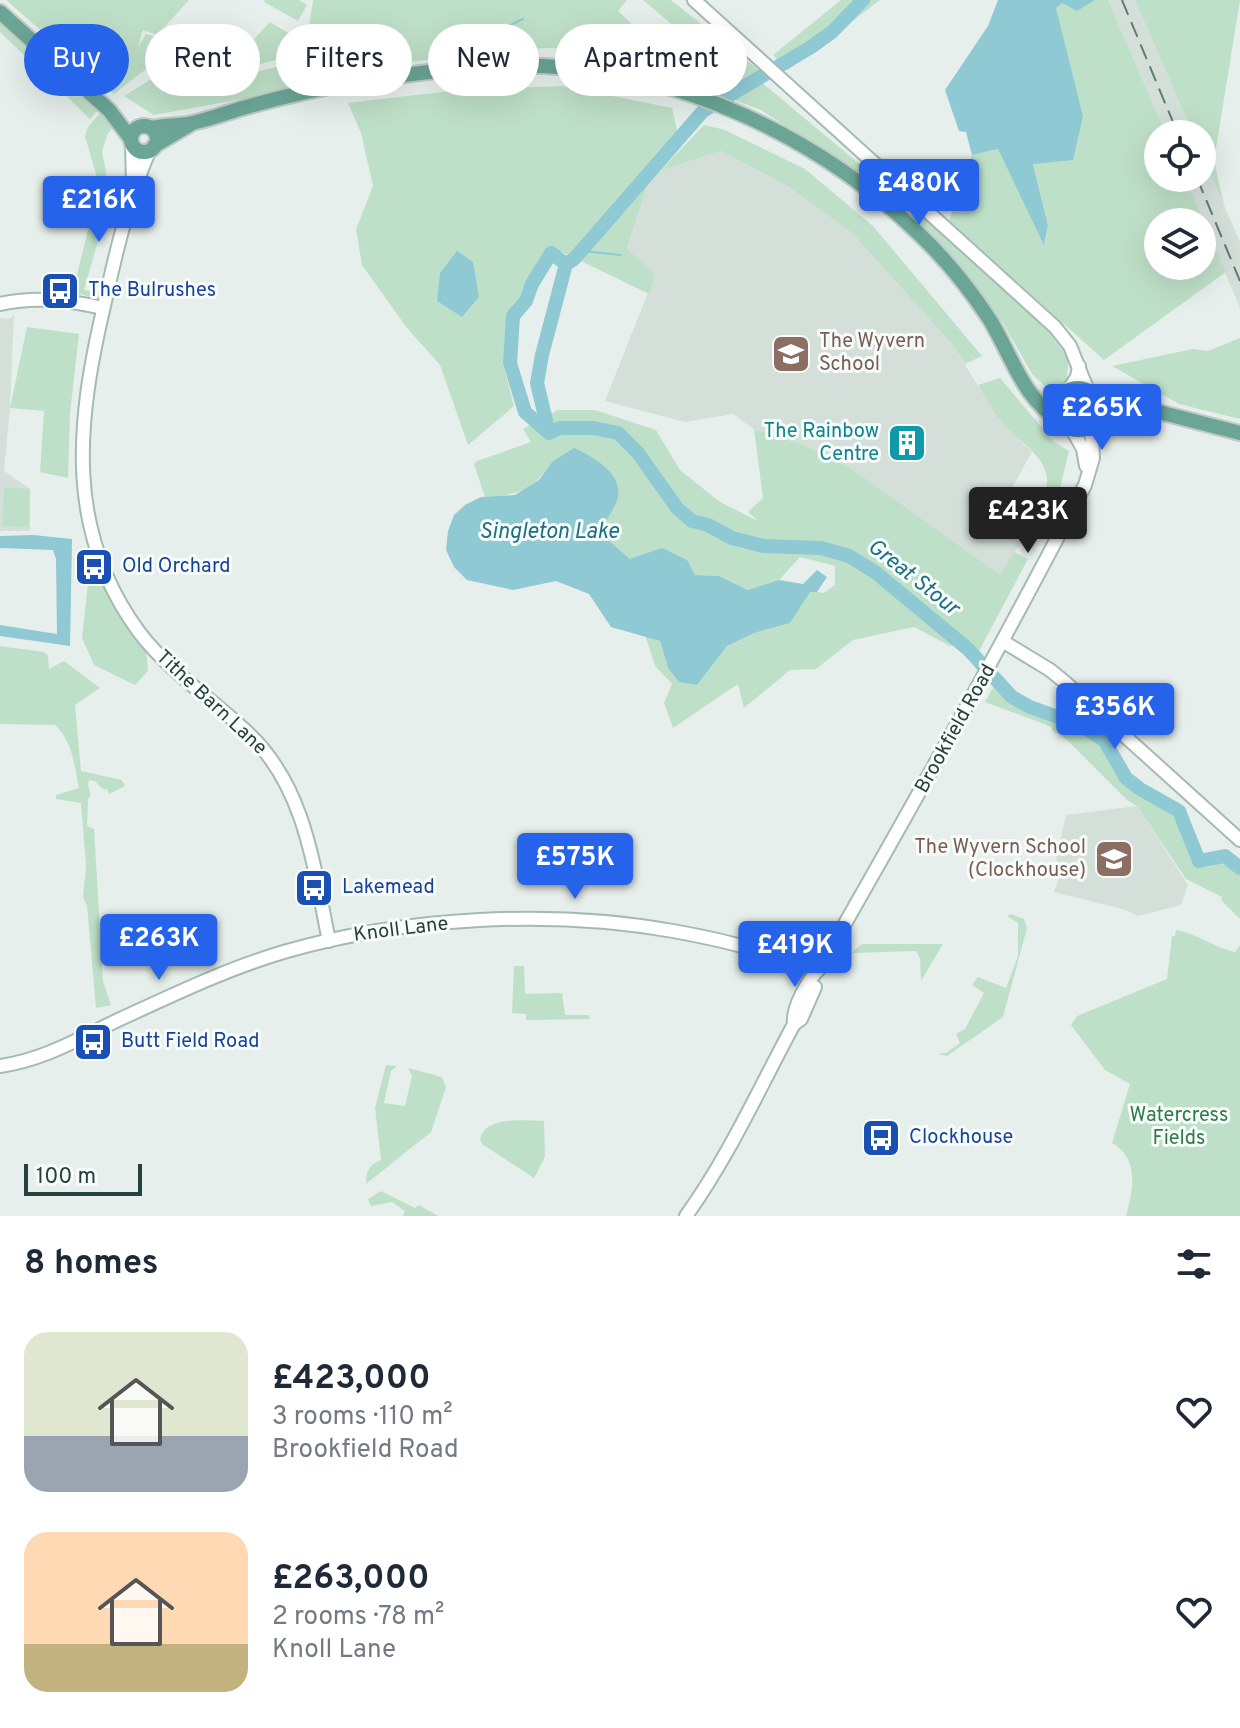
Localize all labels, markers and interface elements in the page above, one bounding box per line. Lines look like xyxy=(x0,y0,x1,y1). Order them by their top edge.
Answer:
chip: Buy xyxy=(24,24,129,96)
chip: Rent xyxy=(145,24,260,96)
chip: Filters xyxy=(276,24,412,96)
chip: New xyxy=(428,24,539,96)
chip: Apartment xyxy=(555,24,747,96)
map controls xyxy=(1144,120,1216,280)
button: locate xyxy=(1144,120,1216,192)
pin: £480K xyxy=(863,159,975,227)
text: £480K xyxy=(877,168,961,201)
pin: £216K xyxy=(43,176,155,244)
text: £216K xyxy=(61,185,137,218)
button: layers xyxy=(1144,208,1216,280)
bus stop icon: The Bulrushes xyxy=(39,270,81,312)
place label: The Bulrushes xyxy=(88,278,216,304)
place label: The Wyvern School xyxy=(819,329,925,378)
school or university icon: The Wyvern School xyxy=(770,333,812,375)
pin: £265K xyxy=(1046,384,1158,452)
text: £265K xyxy=(1061,393,1143,426)
place label: The Rainbow Centre xyxy=(764,419,879,468)
building icon: The Rainbow Centre xyxy=(886,422,928,464)
pin: £423K xyxy=(972,487,1084,555)
text: £423K xyxy=(987,496,1069,529)
water label: Singleton Lake xyxy=(479,519,620,546)
water label: Great Stour xyxy=(862,534,966,623)
bus stop icon: Old Orchard xyxy=(73,546,115,588)
place label: Old Orchard xyxy=(122,554,230,580)
street label: Tithe Barn Lane xyxy=(150,645,272,761)
street label: Brookfield Road xyxy=(910,660,1002,798)
pin: £356K xyxy=(1059,683,1171,751)
text: £356K xyxy=(1074,692,1156,725)
pin: £575K xyxy=(519,833,631,901)
place label: The Wyvern School (Clockhouse) xyxy=(914,835,1086,884)
school or university icon: The Wyvern School (Clockhouse) xyxy=(1093,838,1135,880)
text: £575K xyxy=(535,842,615,875)
bus stop icon: Lakemead xyxy=(293,867,335,909)
place label: Lakemead xyxy=(342,875,435,901)
street label: Knoll Lane xyxy=(352,911,450,949)
pin: £263K xyxy=(103,914,215,982)
pin: £419K xyxy=(739,921,851,989)
text: £263K xyxy=(118,923,200,956)
text: £419K xyxy=(756,930,834,963)
bus stop icon: Butt Field Road xyxy=(72,1021,114,1063)
place label: Butt Field Road xyxy=(121,1029,259,1055)
park label: Watercress Fields xyxy=(1130,1103,1228,1152)
bus stop icon: Clockhouse xyxy=(860,1117,902,1159)
place label: Clockhouse xyxy=(909,1125,1013,1151)
scale bar xyxy=(24,1160,142,1196)
text: 100 m xyxy=(36,1164,96,1191)
icon: filters xyxy=(1172,1242,1216,1286)
text: 8 homes xyxy=(24,1243,158,1286)
text: £423,000 xyxy=(272,1358,431,1401)
icon: home xyxy=(88,1364,184,1460)
icon: heart xyxy=(1172,1390,1216,1434)
text: 3 rooms · 110 m² xyxy=(272,1401,453,1434)
text: Brookfield Road xyxy=(272,1434,459,1467)
text: £263,000 xyxy=(272,1558,430,1601)
icon: home xyxy=(88,1564,184,1660)
icon: heart xyxy=(1172,1590,1216,1634)
text: 2 rooms · 78 m² xyxy=(272,1601,444,1634)
text: Knoll Lane xyxy=(272,1634,396,1667)

